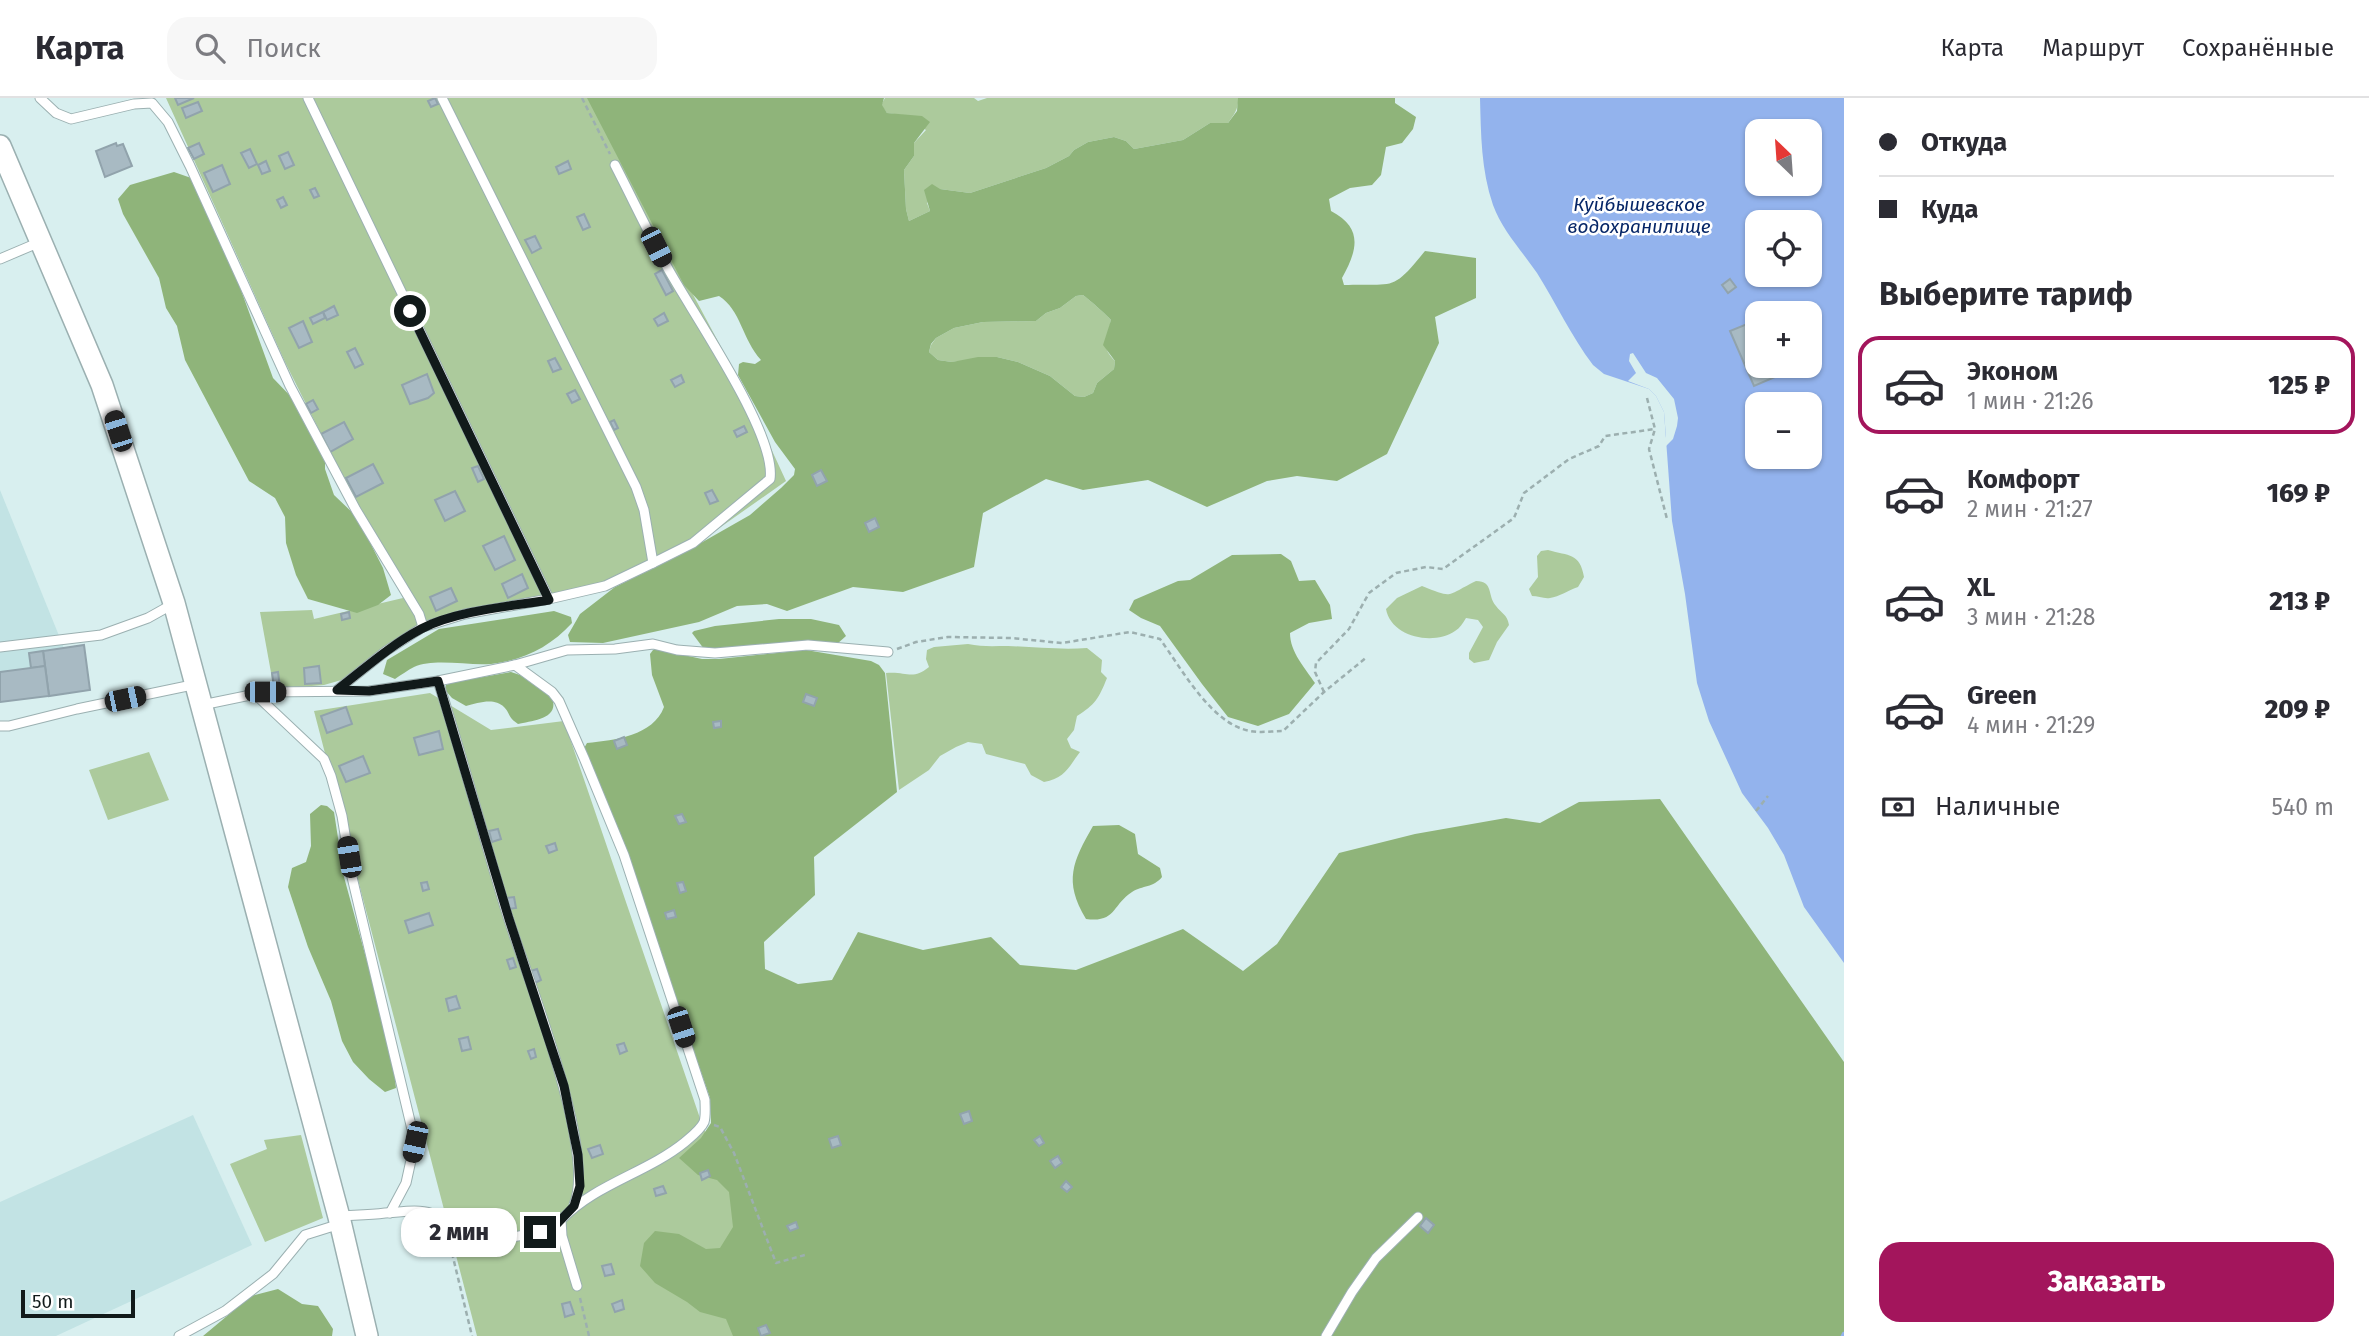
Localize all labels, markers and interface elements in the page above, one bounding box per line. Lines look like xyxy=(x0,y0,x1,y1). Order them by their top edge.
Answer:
search box xyxy=(167,17,657,80)
text: Карта xyxy=(35,28,125,68)
icon: search xyxy=(191,29,229,67)
text: Поиск xyxy=(247,33,321,64)
text: Карта xyxy=(1941,34,2004,62)
text: Маршрут xyxy=(2042,34,2144,62)
text: Сохранённые xyxy=(2182,34,2334,62)
north arrow xyxy=(1745,119,1822,196)
map controls xyxy=(1745,119,1822,469)
text: Откуда xyxy=(1921,127,2007,158)
water label: Куйбышевское водохранилище xyxy=(1567,193,1711,238)
text: Куда xyxy=(1921,194,1979,225)
button: locate xyxy=(1745,210,1822,287)
car xyxy=(638,224,675,270)
text: Выберите тариф xyxy=(1879,275,2133,313)
route start xyxy=(394,295,426,327)
button: + xyxy=(1745,301,1822,378)
icon: car xyxy=(1883,354,1946,417)
text: Эконом xyxy=(1967,356,2058,387)
text: 125 ₽ xyxy=(2268,370,2330,401)
text: 1 мин · 21:26 xyxy=(1967,387,2094,415)
button: − xyxy=(1745,392,1822,469)
car xyxy=(102,408,135,454)
icon: car xyxy=(1883,462,1946,525)
text: Комфорт xyxy=(1967,464,2080,495)
text: 169 ₽ xyxy=(2267,478,2330,509)
text: 2 мин · 21:27 xyxy=(1967,495,2093,523)
icon: car xyxy=(1883,570,1946,633)
text: XL xyxy=(1967,572,1995,603)
text: 213 ₽ xyxy=(2269,586,2330,617)
text: 3 мин · 21:28 xyxy=(1967,603,2096,631)
icon: car xyxy=(1883,678,1946,741)
text: Green xyxy=(1967,680,2037,711)
car xyxy=(245,682,287,703)
car xyxy=(103,684,148,714)
text: 209 ₽ xyxy=(2265,694,2330,725)
text: 4 мин · 21:29 xyxy=(1967,711,2095,739)
icon: cash xyxy=(1879,788,1917,826)
text: Наличные xyxy=(1935,791,2060,822)
text: 540 m xyxy=(2272,793,2334,821)
car xyxy=(336,835,363,879)
car xyxy=(665,1004,698,1050)
car xyxy=(401,1119,430,1165)
callout: 2 мин xyxy=(400,1208,516,1256)
route end xyxy=(524,1216,556,1248)
text: 2 мин xyxy=(429,1218,489,1246)
button: Заказать xyxy=(1879,1242,2334,1322)
scale bar xyxy=(21,1287,135,1319)
text: 50 m xyxy=(32,1290,73,1313)

